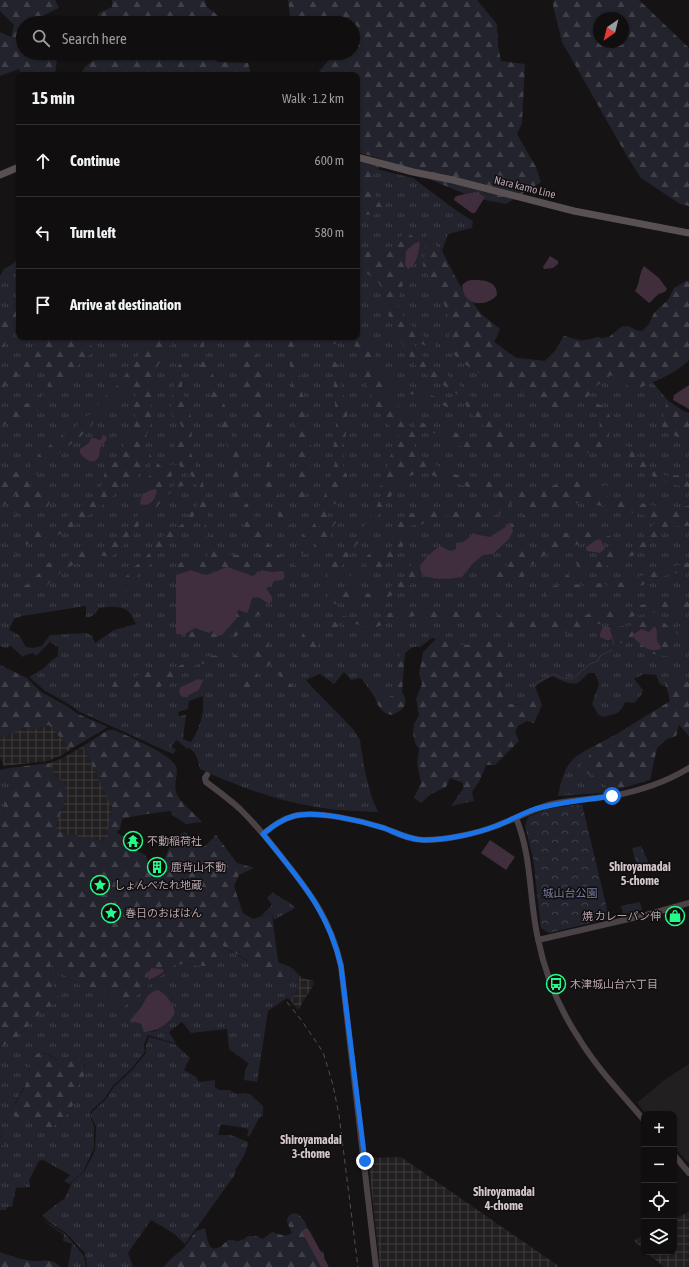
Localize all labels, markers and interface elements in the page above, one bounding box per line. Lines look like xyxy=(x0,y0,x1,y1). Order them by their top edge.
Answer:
north arrow xyxy=(593,12,629,48)
search box xyxy=(16,16,360,60)
icon: search xyxy=(30,27,52,49)
text: Search here xyxy=(62,30,127,47)
text: 15 min xyxy=(32,88,75,108)
text: Walk · 1.2 km xyxy=(282,91,344,106)
icon: ahead xyxy=(32,150,54,172)
text: Continue xyxy=(70,152,120,169)
text: 600 m xyxy=(315,153,344,168)
street label: Nara kamo Line xyxy=(493,174,557,200)
icon: left xyxy=(32,222,54,244)
text: Turn left xyxy=(70,224,116,241)
text: 580 m xyxy=(315,225,344,240)
icon: arrive xyxy=(32,294,54,316)
text: Arrive at destination xyxy=(70,296,181,313)
route start xyxy=(603,787,621,805)
temple icon: 不動稲荷社 xyxy=(122,830,144,852)
place label: 不動稲荷社 xyxy=(147,835,202,847)
building icon: 鹿背山不動 xyxy=(146,856,168,878)
district label: Shiroyamadai 5-chome xyxy=(609,860,671,888)
place label: 鹿背山不動 xyxy=(171,861,226,873)
place icon: しょんべたれ地蔵 xyxy=(89,874,111,896)
place label: しょんべたれ地蔵 xyxy=(114,879,202,891)
park label: 城山台公園 xyxy=(543,887,598,899)
place icon: 春日のおばはん xyxy=(100,902,122,924)
shop icon: 焼 カレーパン伸 xyxy=(664,905,686,927)
place label: 春日のおばはん xyxy=(125,907,202,919)
place label: 焼 カレーパン伸 xyxy=(582,910,661,922)
bus stop icon: 木津城山台六丁目 xyxy=(545,973,567,995)
place label: 木津城山台六丁目 xyxy=(570,978,658,990)
map controls xyxy=(641,1111,677,1255)
button: + xyxy=(641,1111,677,1147)
district label: Shiroyamadai 3-chome xyxy=(280,1133,342,1161)
button: − xyxy=(641,1147,677,1183)
route end xyxy=(356,1152,374,1170)
button: locate xyxy=(641,1183,677,1219)
district label: Shiroyamadai 4-chome xyxy=(473,1185,535,1213)
button: layers xyxy=(641,1219,677,1255)

